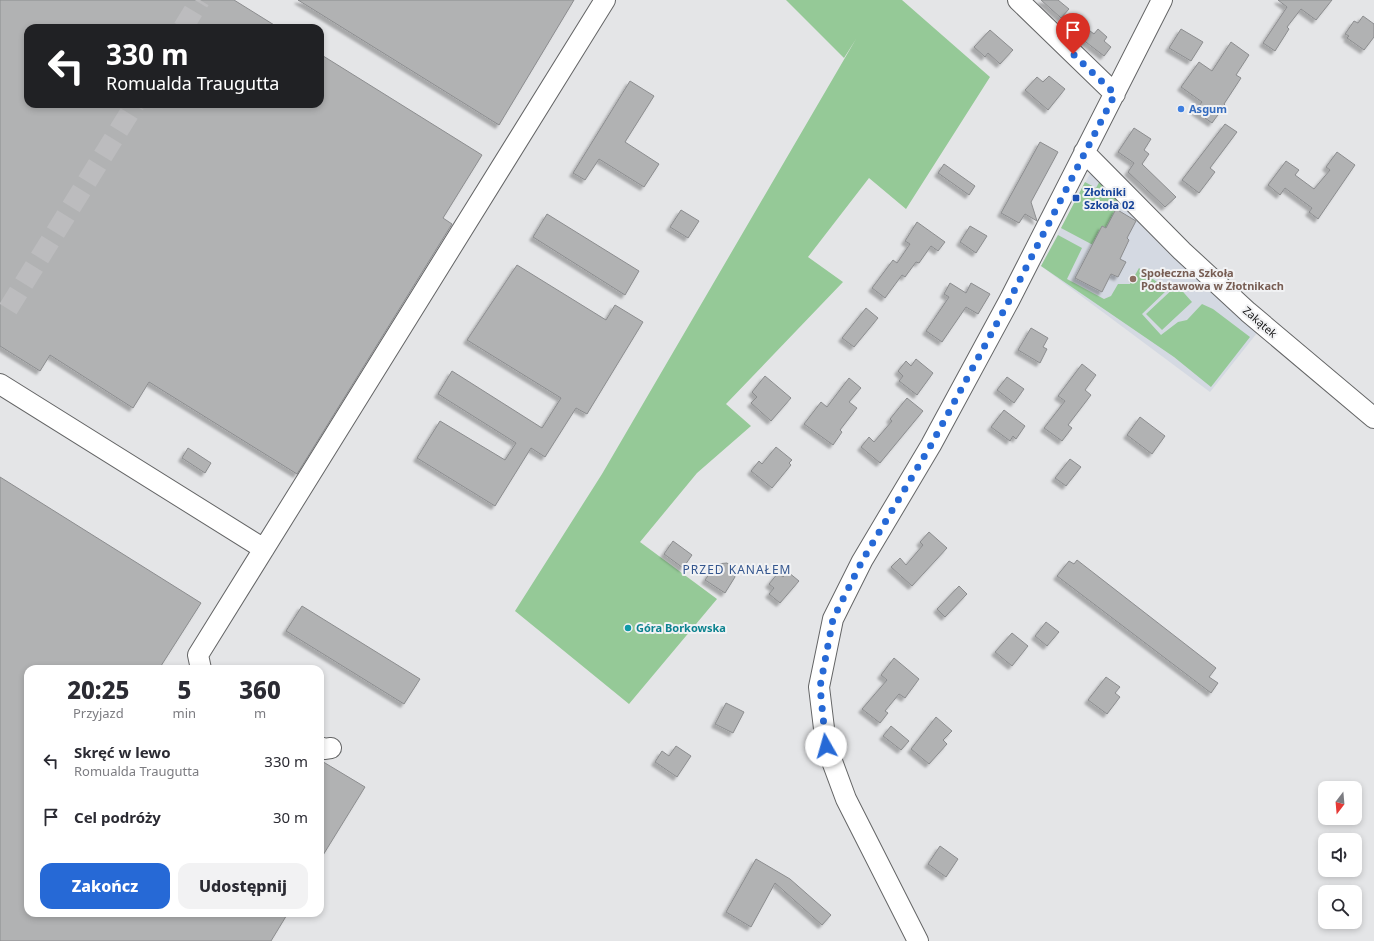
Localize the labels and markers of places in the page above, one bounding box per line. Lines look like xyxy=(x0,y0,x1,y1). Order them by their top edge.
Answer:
pin xyxy=(1056,13,1090,54)
place label: Asgum xyxy=(1189,101,1227,116)
marker: Asgum xyxy=(1176,104,1186,114)
place label: Złotniki Szkoła 02 xyxy=(1084,184,1135,212)
marker: Złotniki Szkoła 02 xyxy=(1071,193,1081,203)
place label: Społeczna Szkoła Podstawowa w Złotnikach xyxy=(1141,265,1284,293)
marker: Społeczna Szkoła Podstawowa w Złotnikach xyxy=(1128,274,1138,284)
place label: Góra Borkowska xyxy=(636,620,726,635)
marker: Góra Borkowska xyxy=(623,623,633,633)

